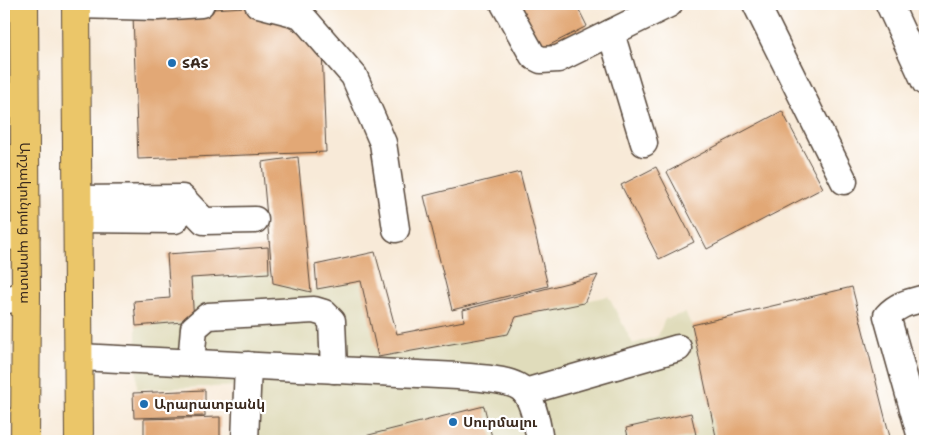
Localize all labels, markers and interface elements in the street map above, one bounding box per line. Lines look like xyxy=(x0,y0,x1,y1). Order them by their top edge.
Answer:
place label: SAS xyxy=(182,54,209,72)
marker: SAS xyxy=(166,57,178,69)
street label: Արշակունյաց պողոտա xyxy=(16,142,35,304)
place label: Արարատբանկ xyxy=(154,395,265,413)
marker: Արարատբանկ xyxy=(138,398,150,410)
place label: Սուրմալու xyxy=(463,413,538,431)
marker: Սուրմալու xyxy=(447,416,459,428)

